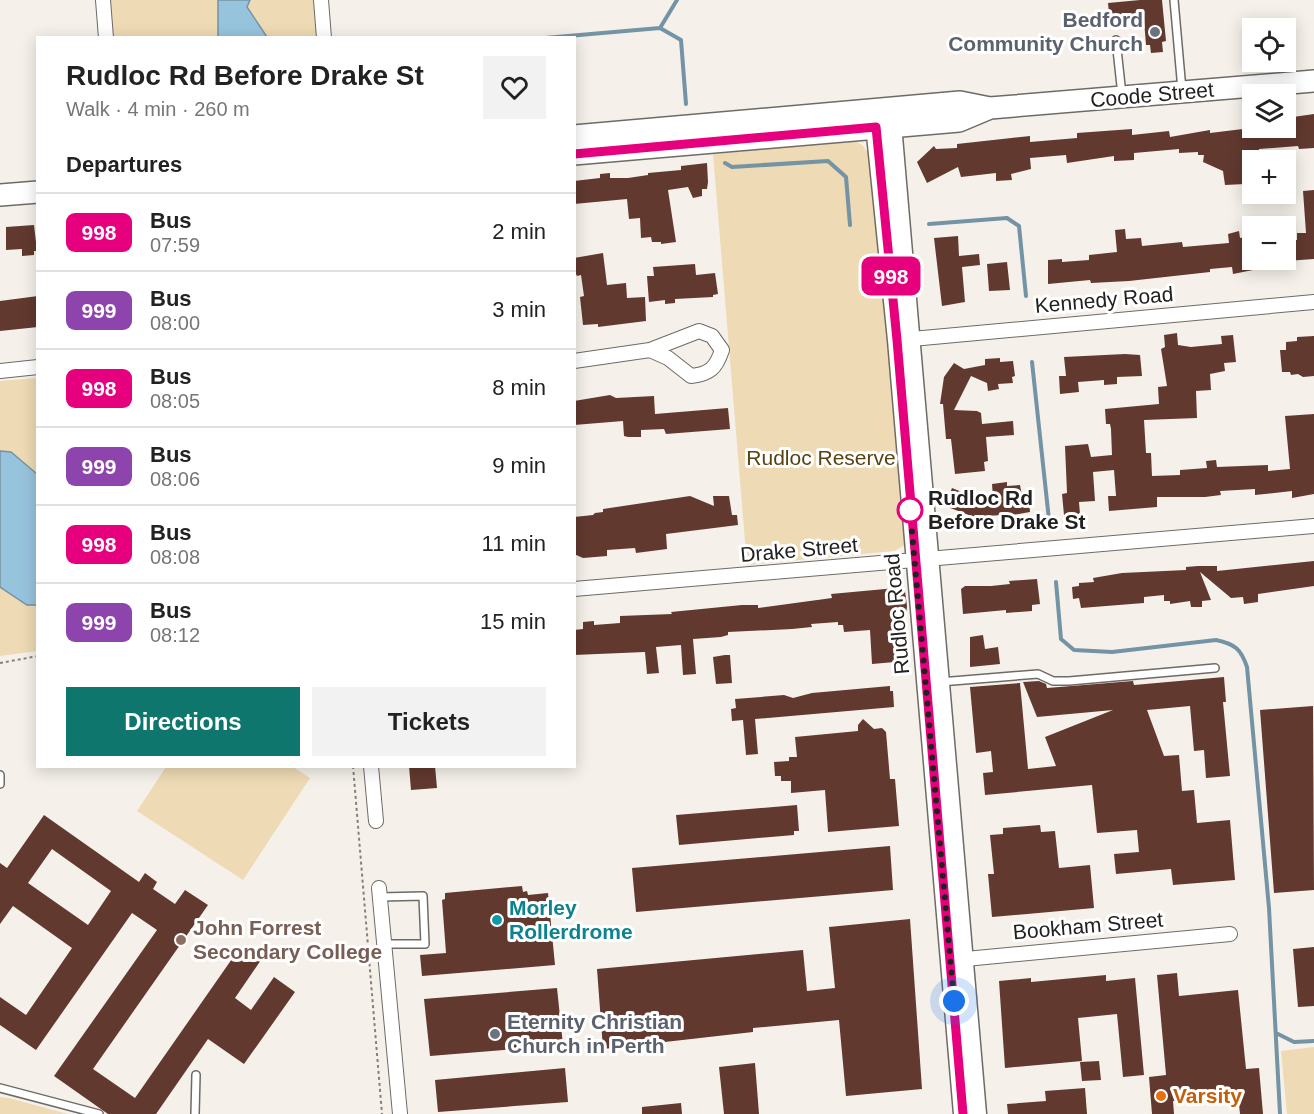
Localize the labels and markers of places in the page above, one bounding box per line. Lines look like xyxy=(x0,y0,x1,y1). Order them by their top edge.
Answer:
place label: Bedford Community Church xyxy=(948,8,1143,55)
marker: Bedford Community Church xyxy=(1148,25,1162,39)
place label: Rudloc Rd Before Drake St xyxy=(928,486,1086,533)
marker: Rudloc Rd Before Drake St xyxy=(897,497,923,523)
place label: Morley Rollerdrome xyxy=(509,896,633,943)
marker: Morley Rollerdrome xyxy=(490,913,504,927)
place label: John Forrest Secondary College xyxy=(193,916,382,963)
marker: John Forrest Secondary College xyxy=(174,933,188,947)
place label: Eternity Christian Church in Perth xyxy=(507,1010,682,1057)
marker: Eternity Christian Church in Perth xyxy=(488,1027,502,1041)
place label: Varsity xyxy=(1173,1084,1242,1107)
marker: Varsity xyxy=(1154,1089,1168,1103)

